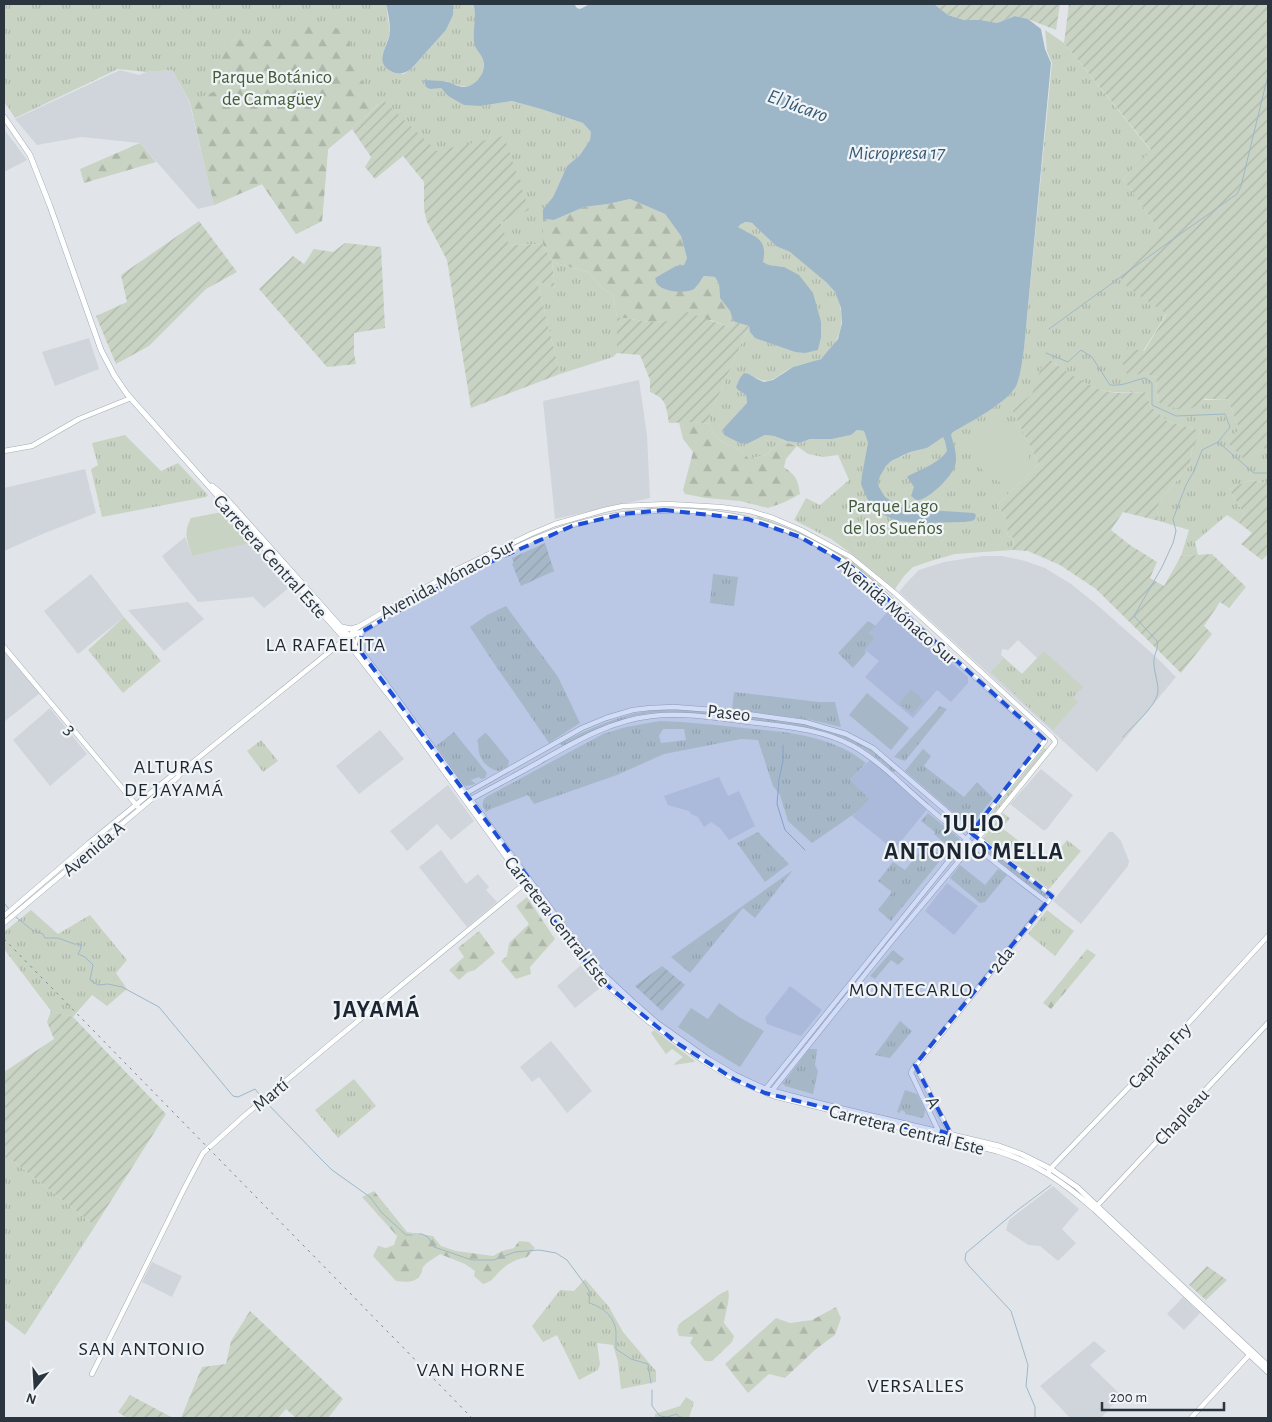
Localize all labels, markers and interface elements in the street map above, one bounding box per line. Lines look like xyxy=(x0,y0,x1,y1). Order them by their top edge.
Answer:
park label: Parque Botánico de Camagüey xyxy=(212,68,332,109)
water label: El Júcaro xyxy=(765,86,830,126)
water label: Micropresa 17 xyxy=(849,143,946,163)
street label: Carretera Central Este xyxy=(210,491,330,623)
park label: Parque Lago de los Sueños xyxy=(843,497,943,538)
street label: Avenida Mónaco Sur xyxy=(377,536,518,623)
street label: Avenida Mónaco Sur xyxy=(834,556,960,669)
district label: LA RAFAELITA xyxy=(266,635,386,655)
street label: Paseo xyxy=(706,702,751,725)
street label: 3 xyxy=(60,721,80,739)
district label: ALTURAS DE JAYAMÁ xyxy=(124,757,224,800)
district label: JULIO ANTONIO MELLA xyxy=(884,812,1064,864)
street label: Avenida A xyxy=(59,818,129,880)
street label: Carretera Central Este xyxy=(500,853,613,991)
street label: 2da xyxy=(986,943,1018,977)
district label: MONTECARLO xyxy=(849,980,973,1000)
district label: JAYAMÁ xyxy=(333,994,421,1022)
street label: Capitán Fry xyxy=(1125,1019,1195,1093)
street label: Martí xyxy=(249,1075,293,1115)
street label: Chapleau xyxy=(1151,1085,1213,1149)
street label: A xyxy=(922,1093,944,1112)
street label: Carretera Central Este xyxy=(827,1102,986,1159)
district label: SAN ANTONIO xyxy=(79,1339,205,1359)
district label: VAN HORNE xyxy=(417,1360,525,1380)
north arrow xyxy=(10,1362,60,1412)
district label: VERSALLES xyxy=(867,1376,965,1396)
scale bar xyxy=(1102,1380,1224,1412)
text: N xyxy=(24,1390,38,1407)
text: 200 m xyxy=(1110,1390,1147,1405)

